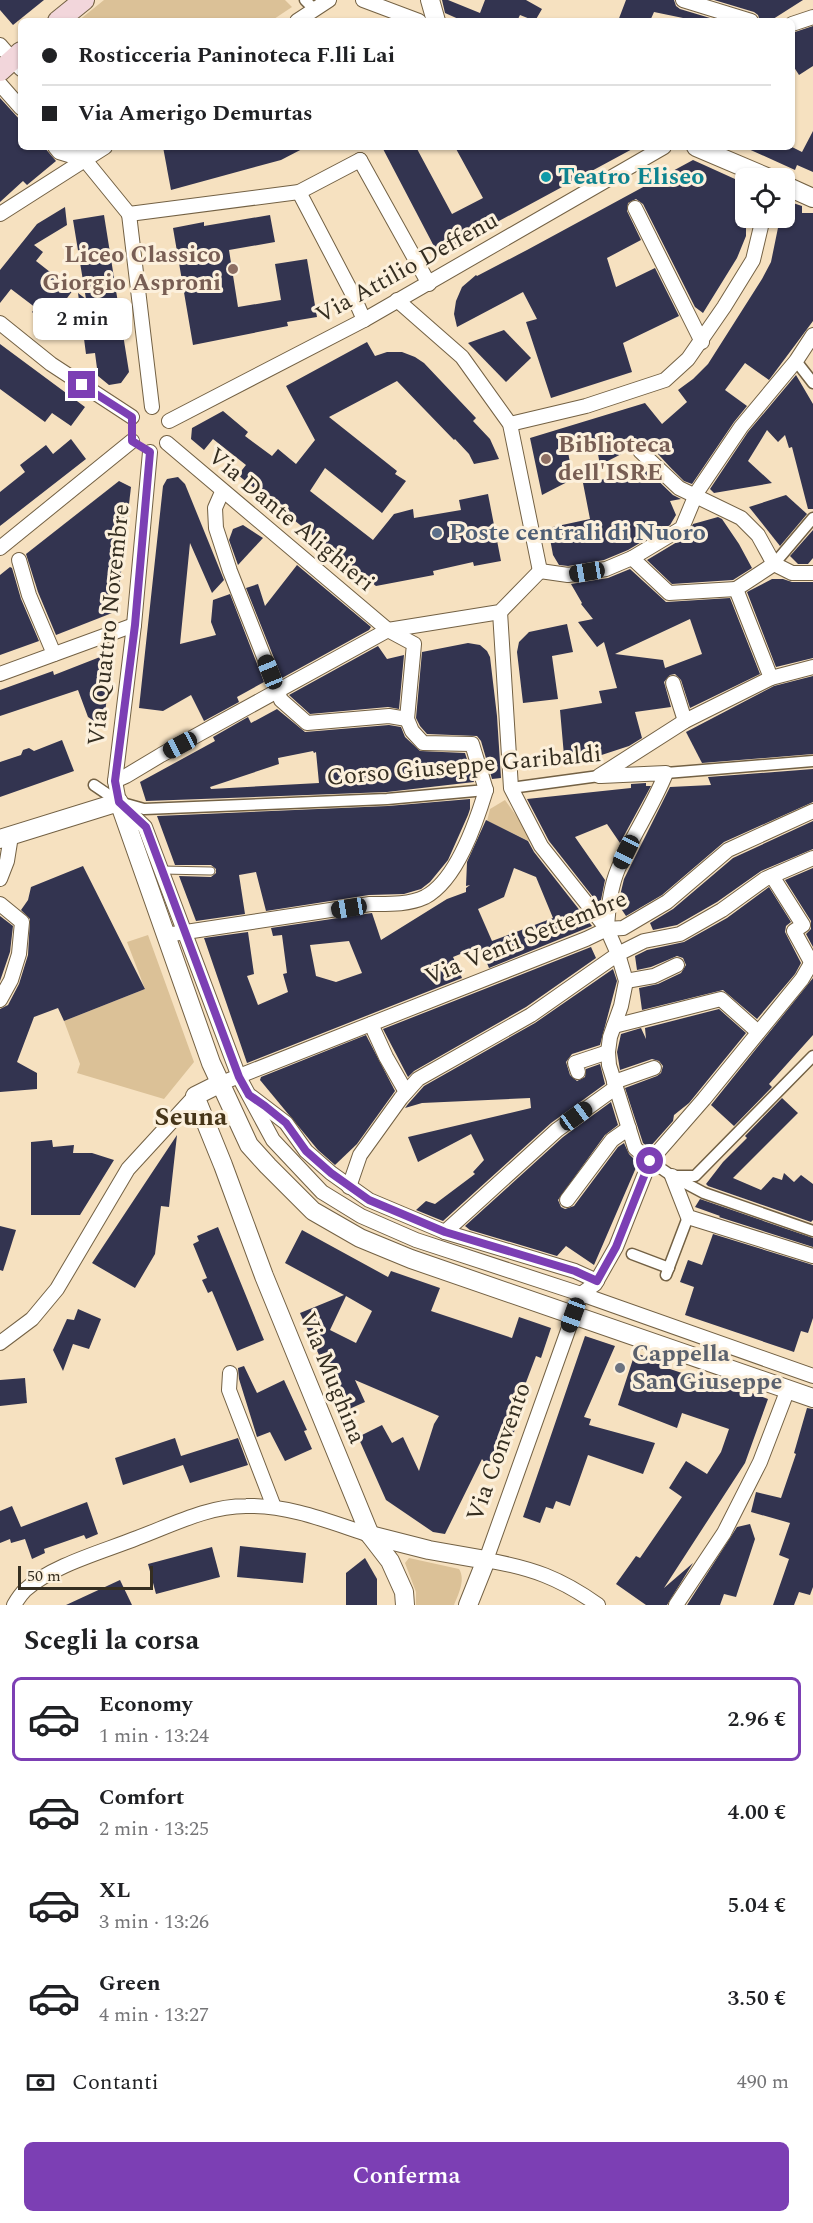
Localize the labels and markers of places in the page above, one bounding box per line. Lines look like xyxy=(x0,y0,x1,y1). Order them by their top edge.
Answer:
place label: Teatro Eliseo xyxy=(558,159,704,195)
marker: Teatro Eliseo xyxy=(539,170,553,184)
place label: Liceo Classico Giorgio Asproni xyxy=(42,237,221,301)
marker: Liceo Classico Giorgio Asproni xyxy=(226,262,240,276)
place label: Biblioteca dell'ISRE xyxy=(558,427,672,491)
marker: Biblioteca dell'ISRE xyxy=(539,452,553,466)
place label: Poste centrali di Nuoro xyxy=(449,515,706,551)
marker: Poste centrali di Nuoro xyxy=(430,526,444,540)
place label: Cappella San Giuseppe xyxy=(632,1336,782,1400)
marker: Cappella San Giuseppe xyxy=(613,1361,627,1375)

